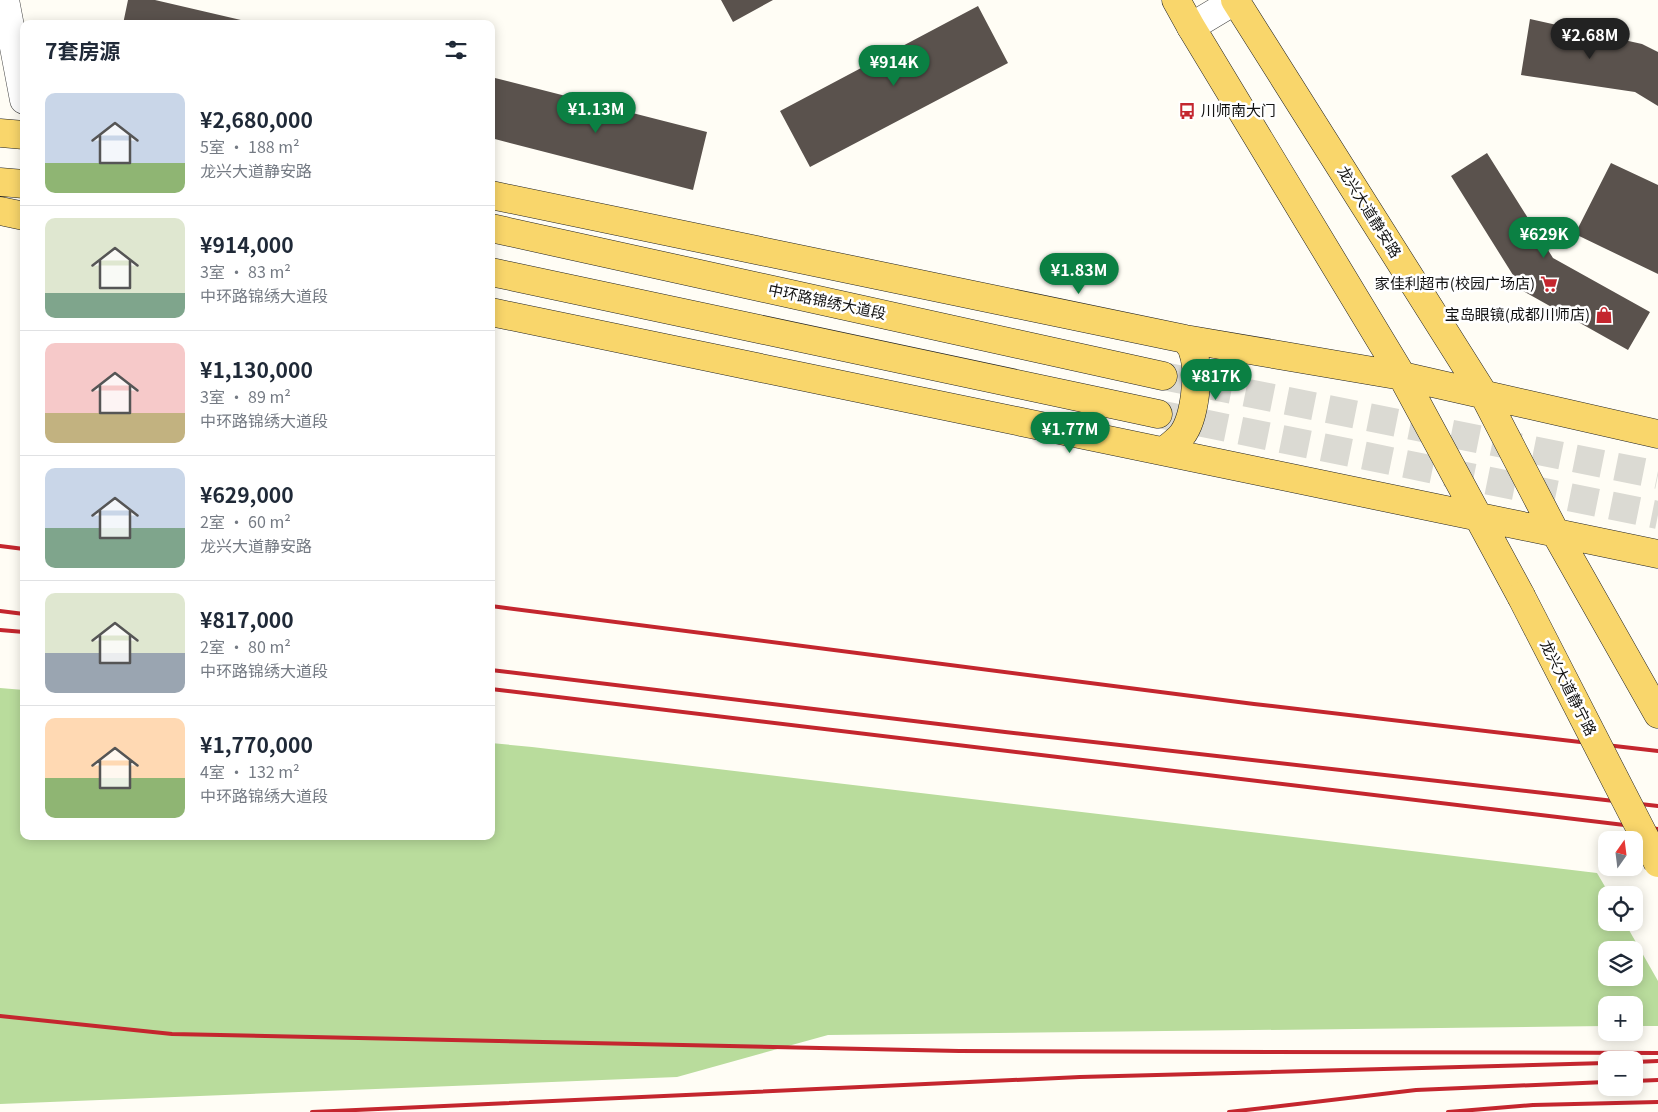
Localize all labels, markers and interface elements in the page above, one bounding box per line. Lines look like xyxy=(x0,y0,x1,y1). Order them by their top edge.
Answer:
pin: ¥2.68M xyxy=(1549,18,1631,60)
text: ¥2.68M xyxy=(1562,22,1618,46)
text: 7套房源 xyxy=(45,35,120,65)
icon: filters xyxy=(442,36,470,64)
pin: ¥914K xyxy=(859,44,929,87)
text: ¥914K xyxy=(870,49,918,73)
pin: ¥1.13M xyxy=(555,92,637,134)
text: ¥1.13M xyxy=(568,96,624,120)
place label: 川师南大门 xyxy=(1201,99,1276,120)
bus stop icon: 川师南大门 xyxy=(1177,101,1197,121)
text: ¥2,680,000 xyxy=(200,104,313,134)
icon: home xyxy=(85,113,145,173)
text: 5室 · 188 m² xyxy=(200,134,300,158)
text: 龙兴大道静安路 xyxy=(200,158,312,182)
street label: 龙兴大道静安路 xyxy=(1334,161,1407,261)
pin: ¥629K xyxy=(1509,216,1579,259)
text: ¥629K xyxy=(1520,221,1568,245)
text: ¥914,000 xyxy=(200,229,294,259)
icon: home xyxy=(85,238,145,298)
pin: ¥1.83M xyxy=(1038,252,1120,295)
text: ¥1.83M xyxy=(1051,257,1107,281)
text: 3室 · 83 m² xyxy=(200,259,291,283)
place label: 家佳利超市(校园广场店) xyxy=(1375,272,1535,293)
supermarket icon: 家佳利超市(校园广场店) xyxy=(1539,274,1559,294)
street label: 中环路锦绣大道段 xyxy=(766,278,888,323)
text: 中环路锦绣大道段 xyxy=(200,283,328,307)
place label: 宝岛眼镜(成都川师店) xyxy=(1445,303,1590,324)
shop icon: 宝岛眼镜(成都川师店) xyxy=(1594,305,1614,325)
text: ¥1,130,000 xyxy=(200,354,313,384)
pin: ¥817K xyxy=(1181,358,1251,401)
icon: home xyxy=(85,363,145,423)
text: ¥817K xyxy=(1192,363,1240,387)
text: 3室 · 89 m² xyxy=(200,384,291,408)
text: 中环路锦绣大道段 xyxy=(200,408,328,432)
pin: ¥1.77M xyxy=(1029,412,1111,454)
text: ¥1.77M xyxy=(1042,416,1098,440)
text: ¥629,000 xyxy=(200,479,294,509)
icon: home xyxy=(85,488,145,548)
text: 2室 · 60 m² xyxy=(200,509,291,533)
text: 龙兴大道静安路 xyxy=(200,533,312,557)
text: ¥817,000 xyxy=(200,604,294,634)
icon: home xyxy=(85,613,145,673)
text: 2室 · 80 m² xyxy=(200,634,291,658)
street label: 龙兴大道静宁路 xyxy=(1536,636,1603,739)
text: 中环路锦绣大道段 xyxy=(200,658,328,682)
text: ¥1,770,000 xyxy=(200,729,313,759)
icon: home xyxy=(85,738,145,798)
text: 4室 · 132 m² xyxy=(200,759,300,783)
text: 中环路锦绣大道段 xyxy=(200,783,328,807)
north arrow xyxy=(1598,831,1642,876)
map controls xyxy=(1598,831,1643,1096)
button: locate xyxy=(1598,886,1643,931)
button: layers xyxy=(1598,941,1643,986)
button: + xyxy=(1598,996,1643,1041)
button: − xyxy=(1598,1051,1643,1096)

